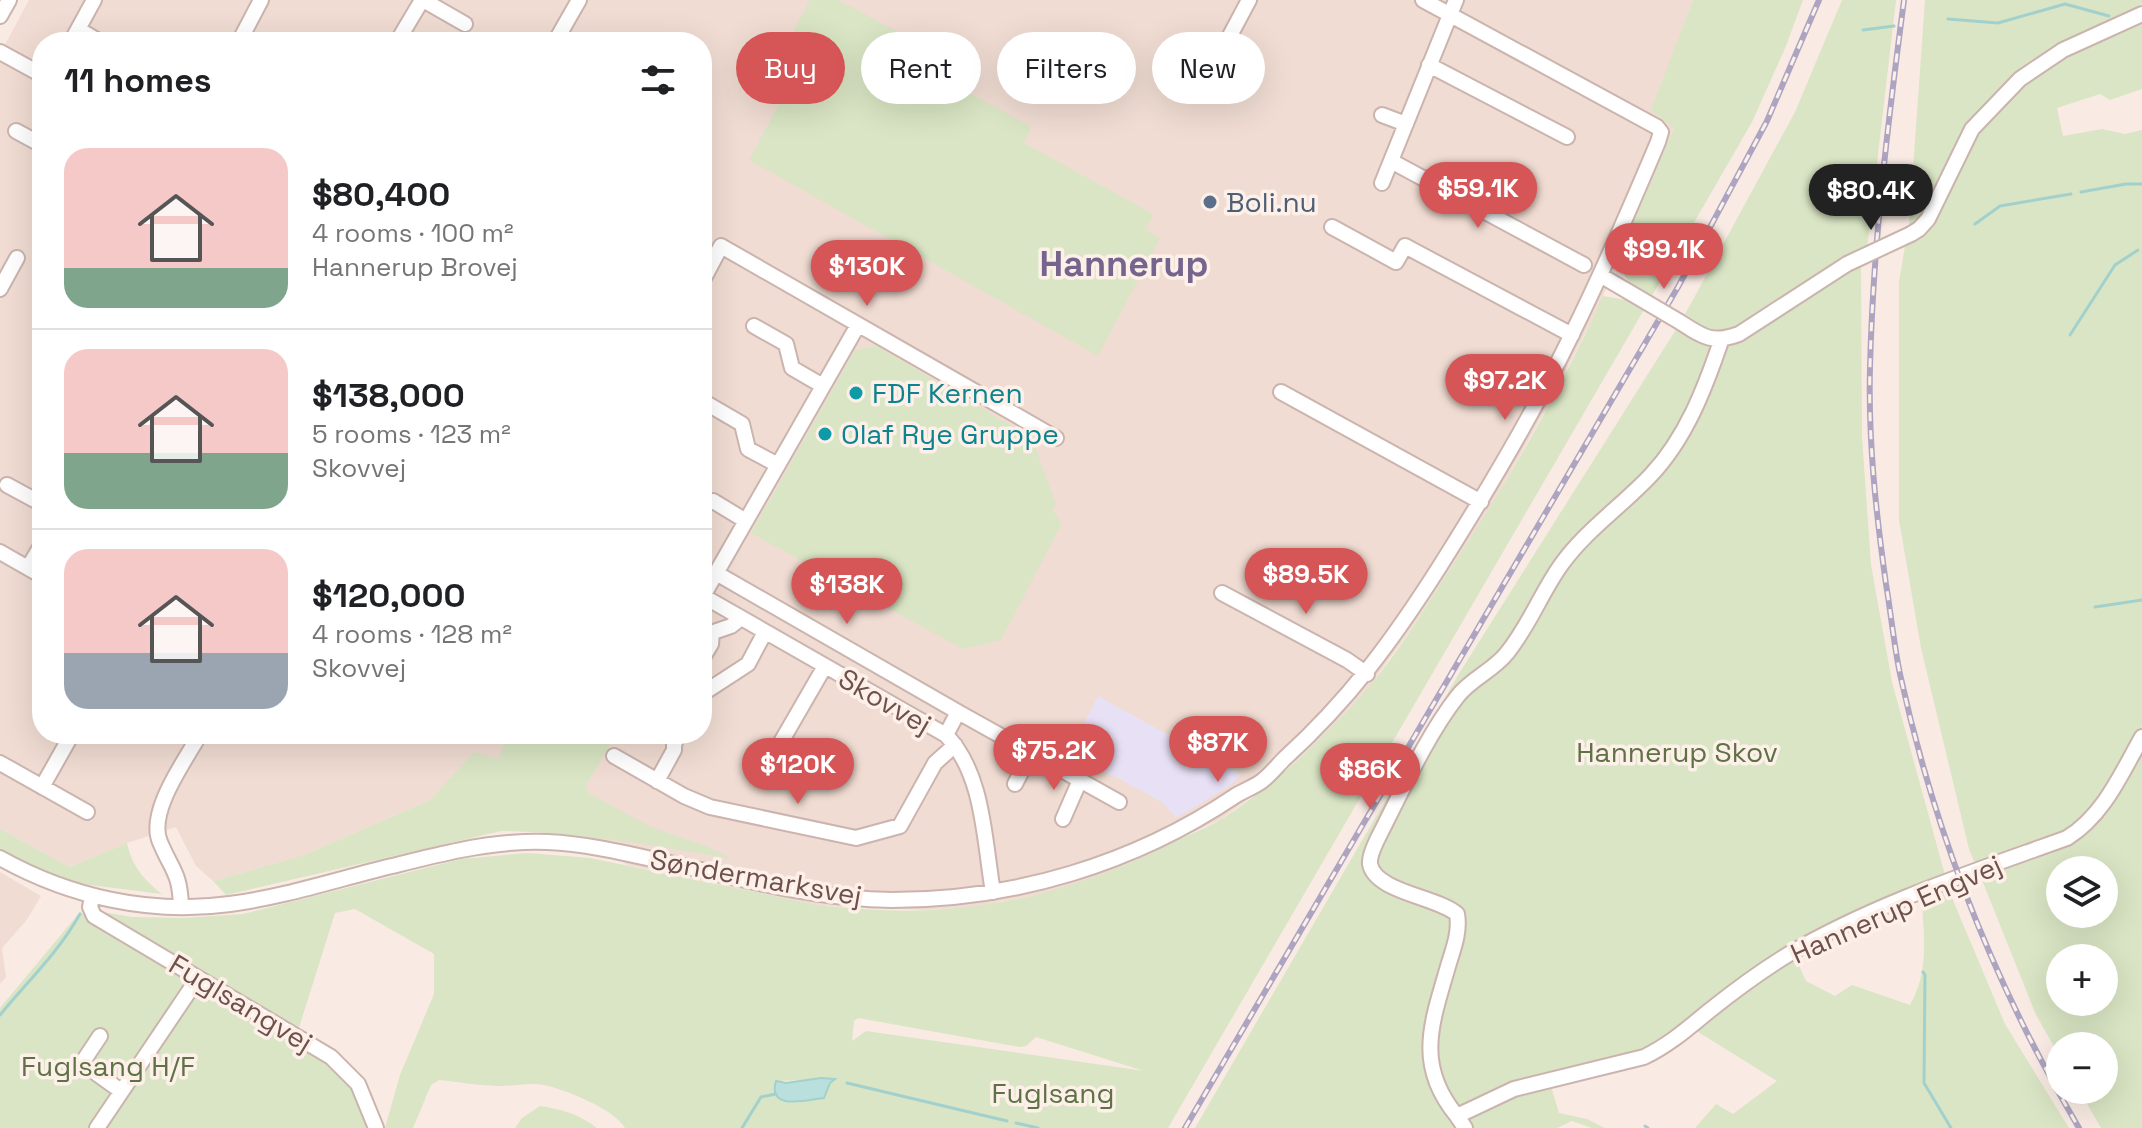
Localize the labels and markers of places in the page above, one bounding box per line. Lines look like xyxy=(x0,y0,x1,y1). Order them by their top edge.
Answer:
pin: $59.1K xyxy=(1413,162,1543,230)
pin: $80.4K xyxy=(1806,164,1936,232)
place label: Boli.nu xyxy=(1226,184,1317,220)
marker: Boli.nu xyxy=(1201,193,1219,211)
pin: $99.1K xyxy=(1599,223,1729,291)
pin: $130K xyxy=(811,240,923,308)
pin: $97.2K xyxy=(1440,354,1570,422)
place label: FDF Kernen xyxy=(872,375,1023,411)
marker: FDF Kernen xyxy=(847,384,865,402)
place label: Olaf Rye Gruppe xyxy=(841,416,1059,452)
marker: Olaf Rye Gruppe xyxy=(816,425,834,443)
pin: $89.5K xyxy=(1241,548,1371,616)
pin: $138K xyxy=(791,558,903,626)
pin: $87K xyxy=(1171,716,1265,784)
pin: $75.2K xyxy=(989,724,1119,792)
pin: $120K xyxy=(742,738,854,806)
pin: $86K xyxy=(1323,743,1417,811)

